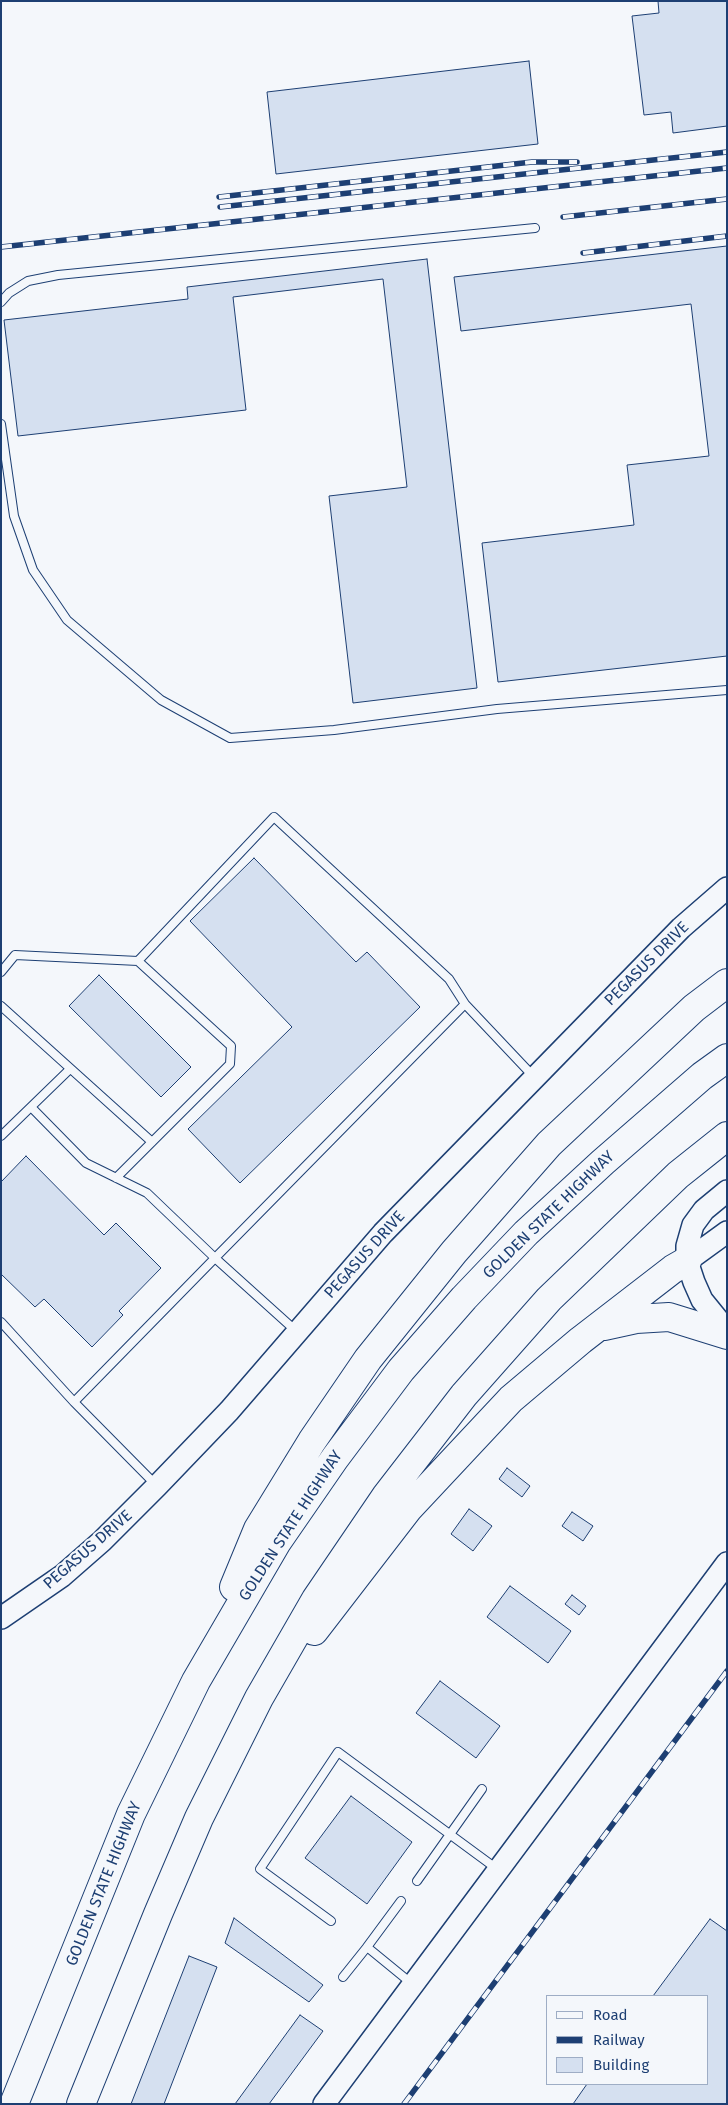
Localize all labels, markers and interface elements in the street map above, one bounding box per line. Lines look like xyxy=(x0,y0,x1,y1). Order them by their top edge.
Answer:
street label: PEGASUS DRIVE xyxy=(601,918,693,1010)
street label: GOLDEN STATE HIGHWAY xyxy=(479,1147,619,1283)
street label: PEGASUS DRIVE xyxy=(321,1207,409,1303)
street label: GOLDEN STATE HIGHWAY xyxy=(235,1447,347,1605)
street label: PEGASUS DRIVE xyxy=(40,1506,136,1594)
street label: GOLDEN STATE HIGHWAY xyxy=(62,1799,146,1969)
legend xyxy=(546,1995,708,2085)
text: Road xyxy=(593,2006,628,2024)
text: Railway xyxy=(593,2031,645,2049)
text: Building xyxy=(593,2056,649,2074)

